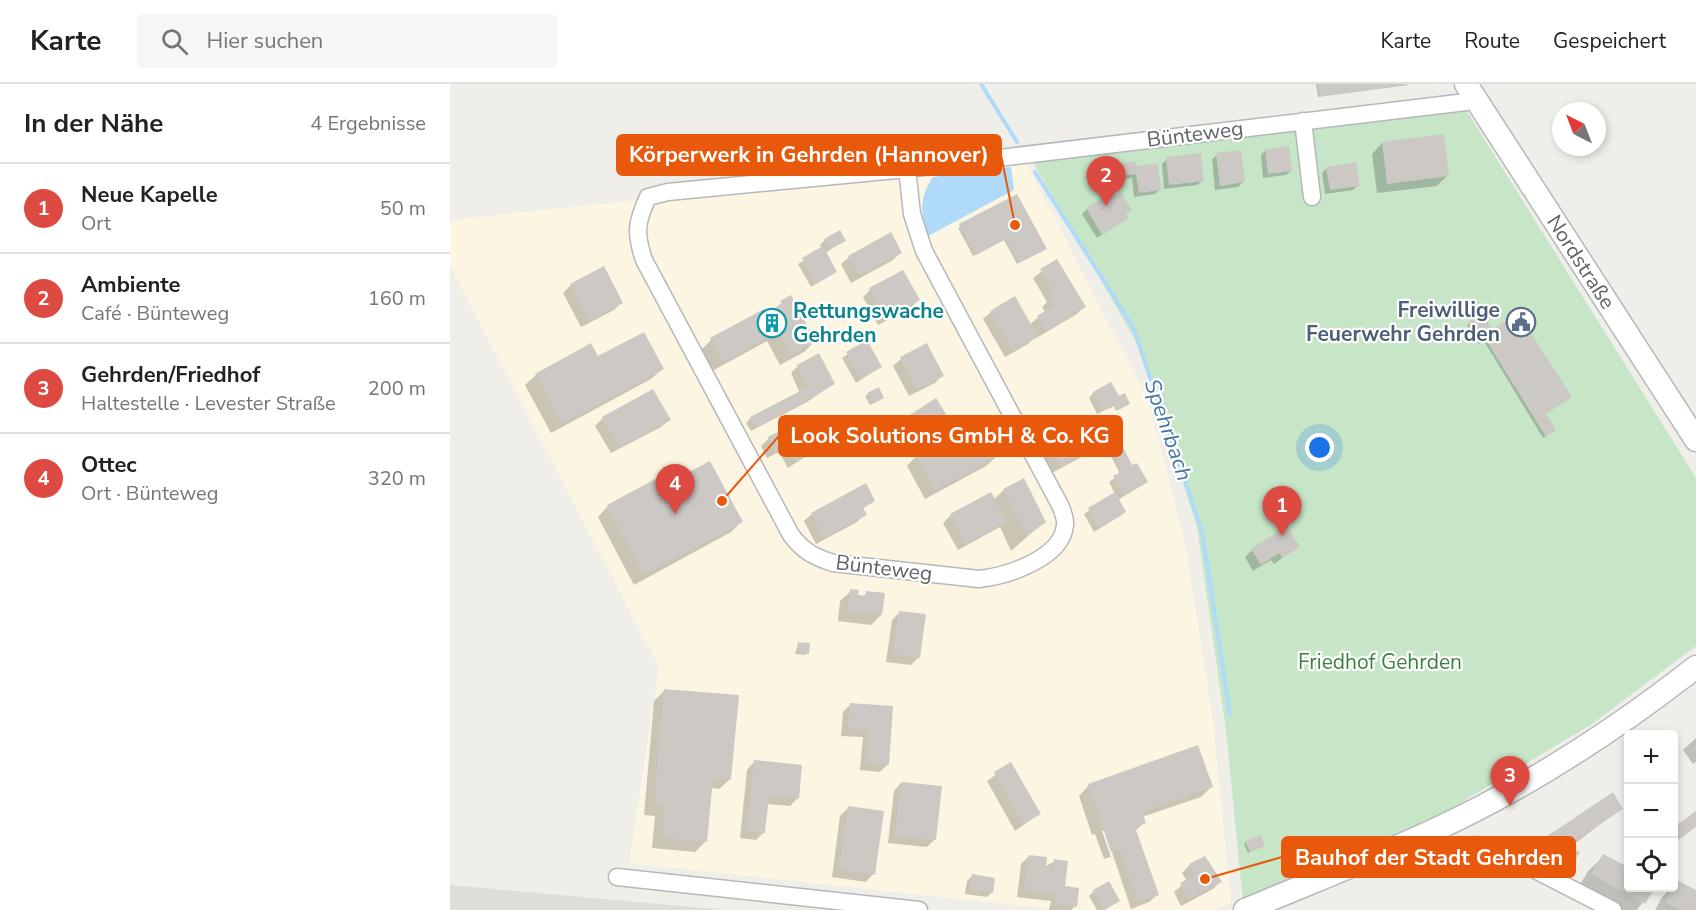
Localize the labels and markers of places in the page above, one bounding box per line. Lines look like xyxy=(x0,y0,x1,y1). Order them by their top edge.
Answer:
callout: Körperwerk in Gehrden (Hannover) xyxy=(617,135,1001,175)
pin: 2 xyxy=(1086,156,1126,206)
place label: Freiwillige Feuerwehr Gehrden xyxy=(1306,296,1500,348)
place label: Rettungswache Gehrden xyxy=(793,297,944,349)
public building icon: Freiwillige Feuerwehr Gehrden xyxy=(1505,306,1537,338)
building icon: Rettungswache Gehrden xyxy=(756,307,788,339)
callout: Look Solutions GmbH & Co. KG xyxy=(779,416,1122,456)
pin: 4 xyxy=(656,464,694,514)
pin: 1 xyxy=(1262,486,1302,536)
pin: 3 xyxy=(1490,756,1530,806)
callout: Bauhof der Stadt Gehrden xyxy=(1282,837,1575,877)

